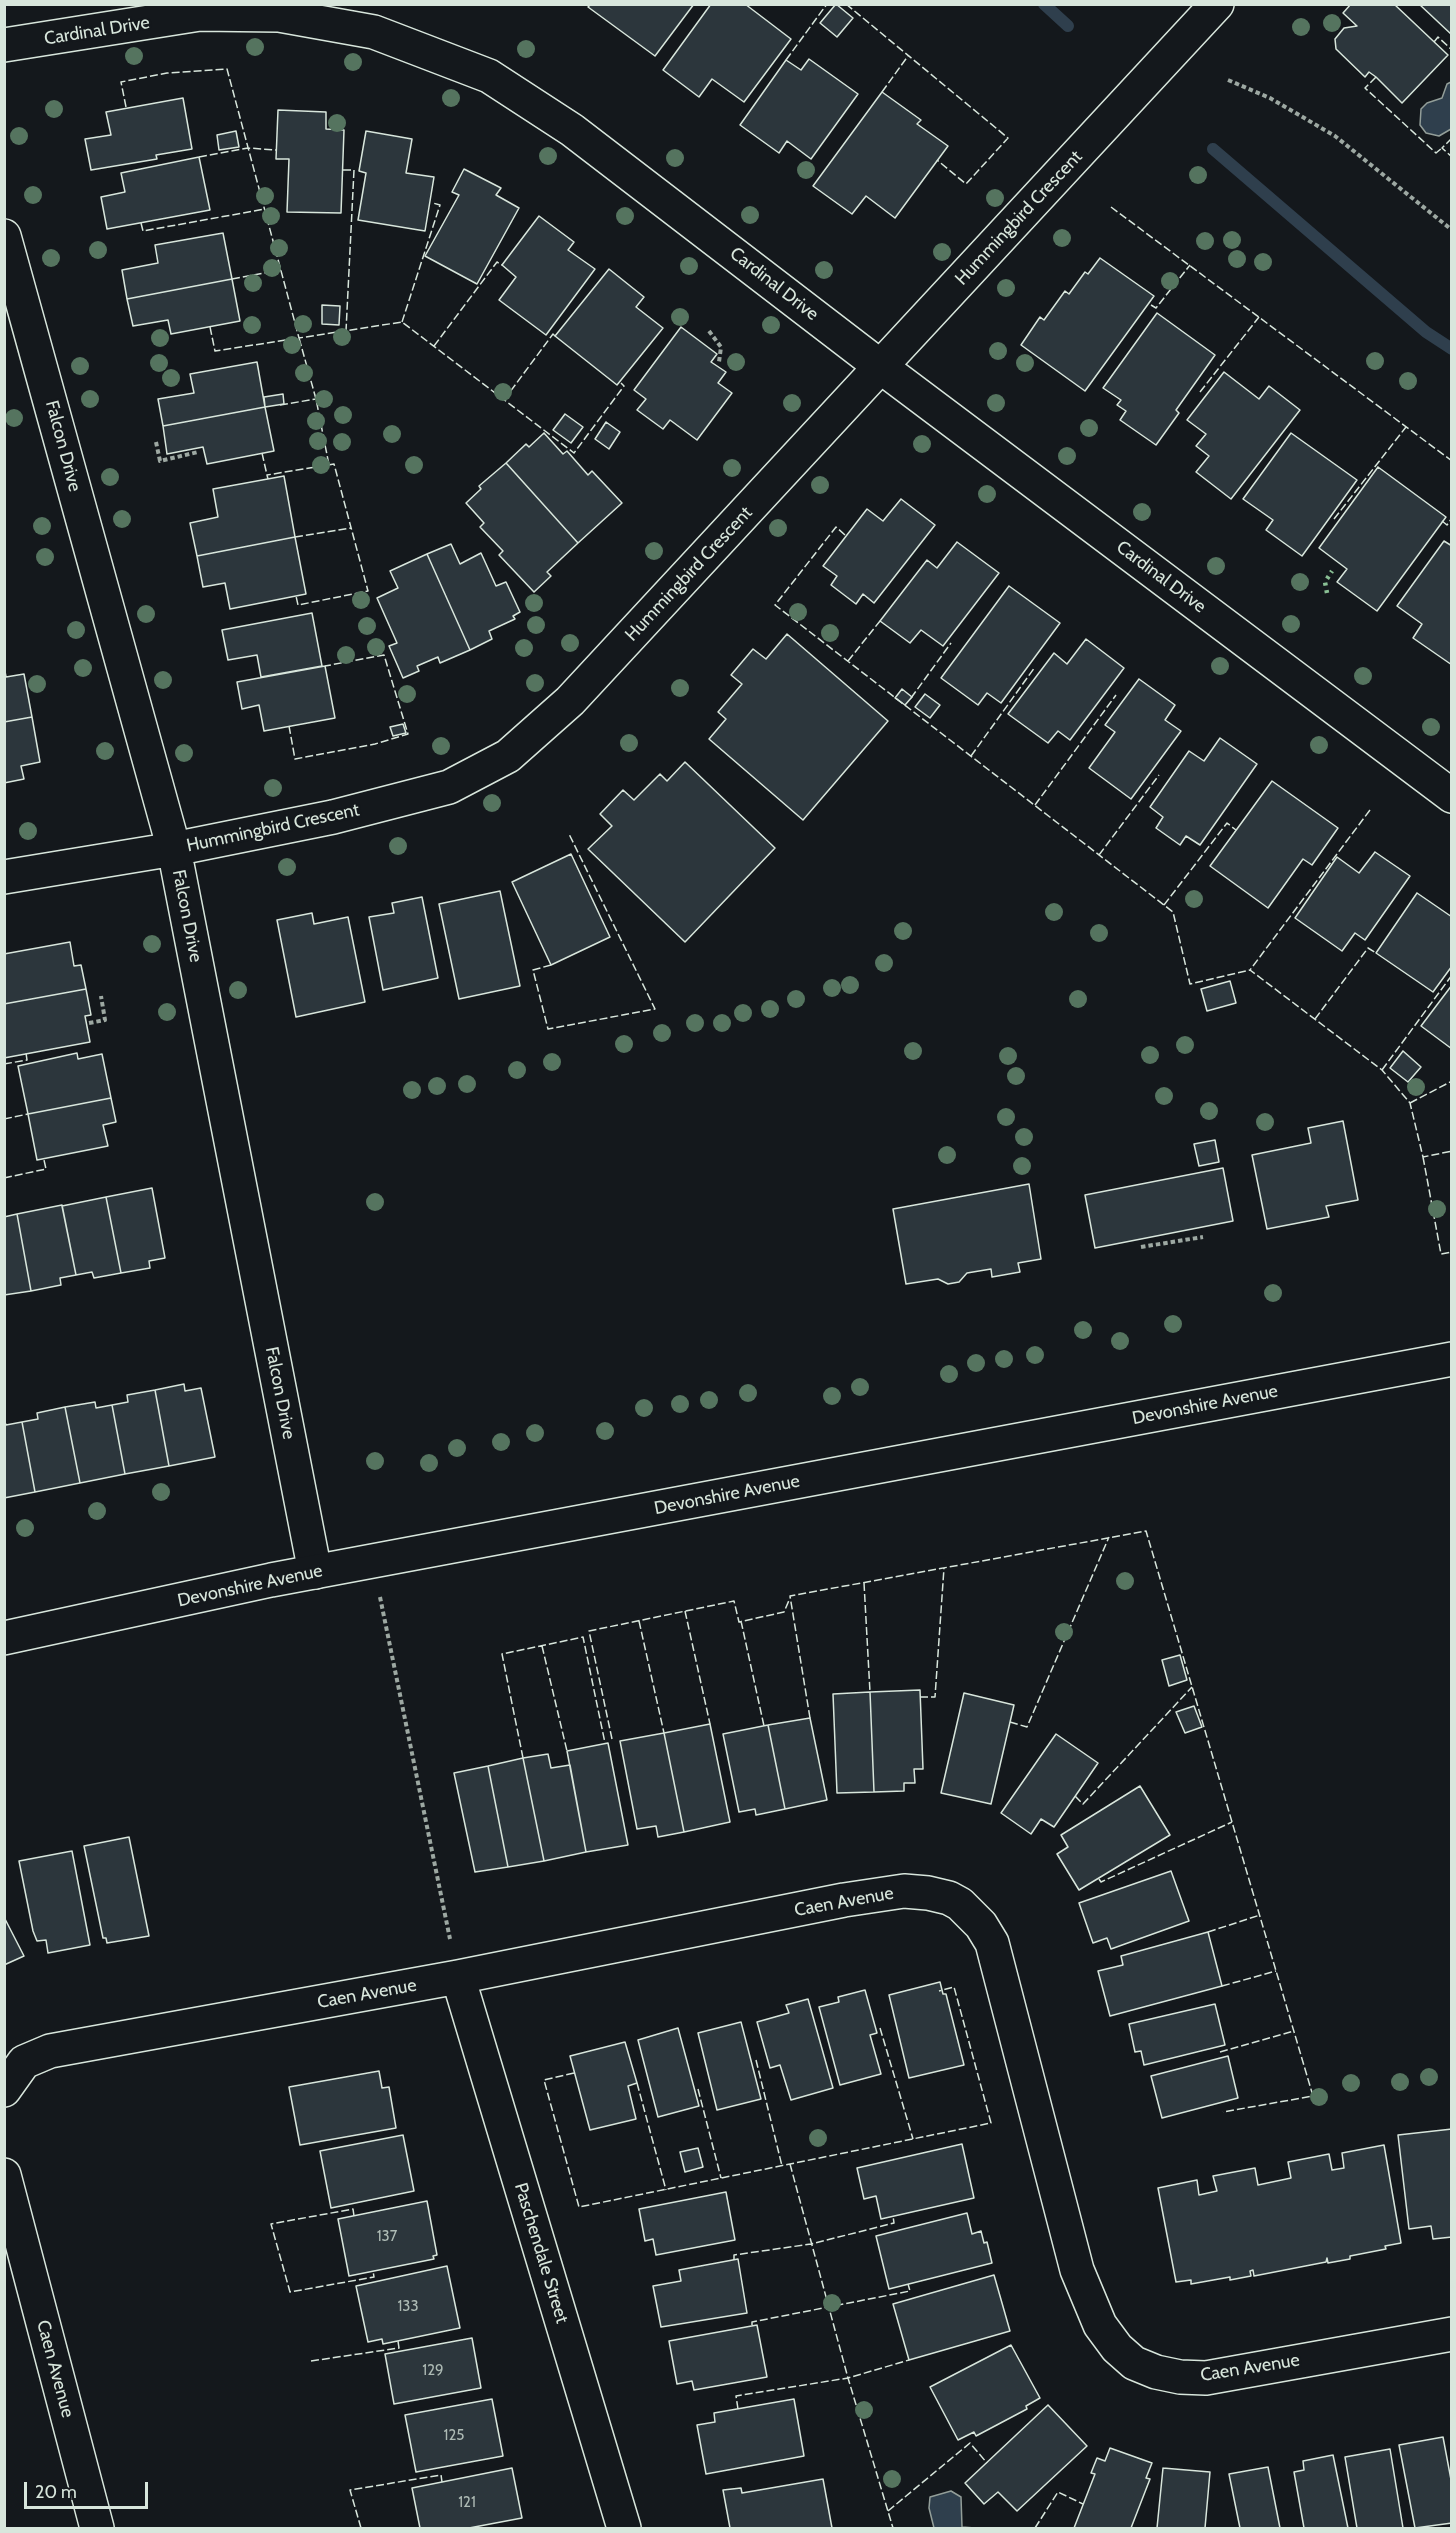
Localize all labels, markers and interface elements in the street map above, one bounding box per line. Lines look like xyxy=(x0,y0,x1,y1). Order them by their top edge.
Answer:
street label: Cardinal Drive xyxy=(43,12,151,50)
street label: Hummingbird Crescent xyxy=(951,146,1087,290)
street label: Cardinal Drive xyxy=(725,243,823,325)
street label: Falcon Drive xyxy=(40,398,86,494)
street label: Hummingbird Crescent xyxy=(621,502,757,646)
street label: Cardinal Drive xyxy=(1112,536,1210,618)
street label: Hummingbird Crescent xyxy=(185,799,361,857)
street label: Falcon Drive xyxy=(167,868,207,964)
street label: Falcon Drive xyxy=(260,1345,300,1441)
street label: Devonshire Avenue xyxy=(1130,1380,1280,1430)
street label: Devonshire Avenue xyxy=(652,1470,802,1520)
street label: Devonshire Avenue xyxy=(176,1560,324,1612)
street label: Caen Avenue xyxy=(793,1883,895,1921)
street label: Caen Avenue xyxy=(316,1975,418,2013)
street label: Paschendale Street xyxy=(509,2180,573,2326)
house number: 137 xyxy=(377,2228,397,2246)
house number: 133 xyxy=(397,2298,419,2316)
street label: Caen Avenue xyxy=(32,2318,78,2420)
street label: Caen Avenue xyxy=(1199,2350,1301,2386)
house number: 129 xyxy=(422,2362,444,2380)
house number: 125 xyxy=(444,2427,464,2445)
scale bar xyxy=(27,2470,152,2508)
text: 20 m xyxy=(35,2481,77,2503)
house number: 121 xyxy=(458,2494,476,2512)

